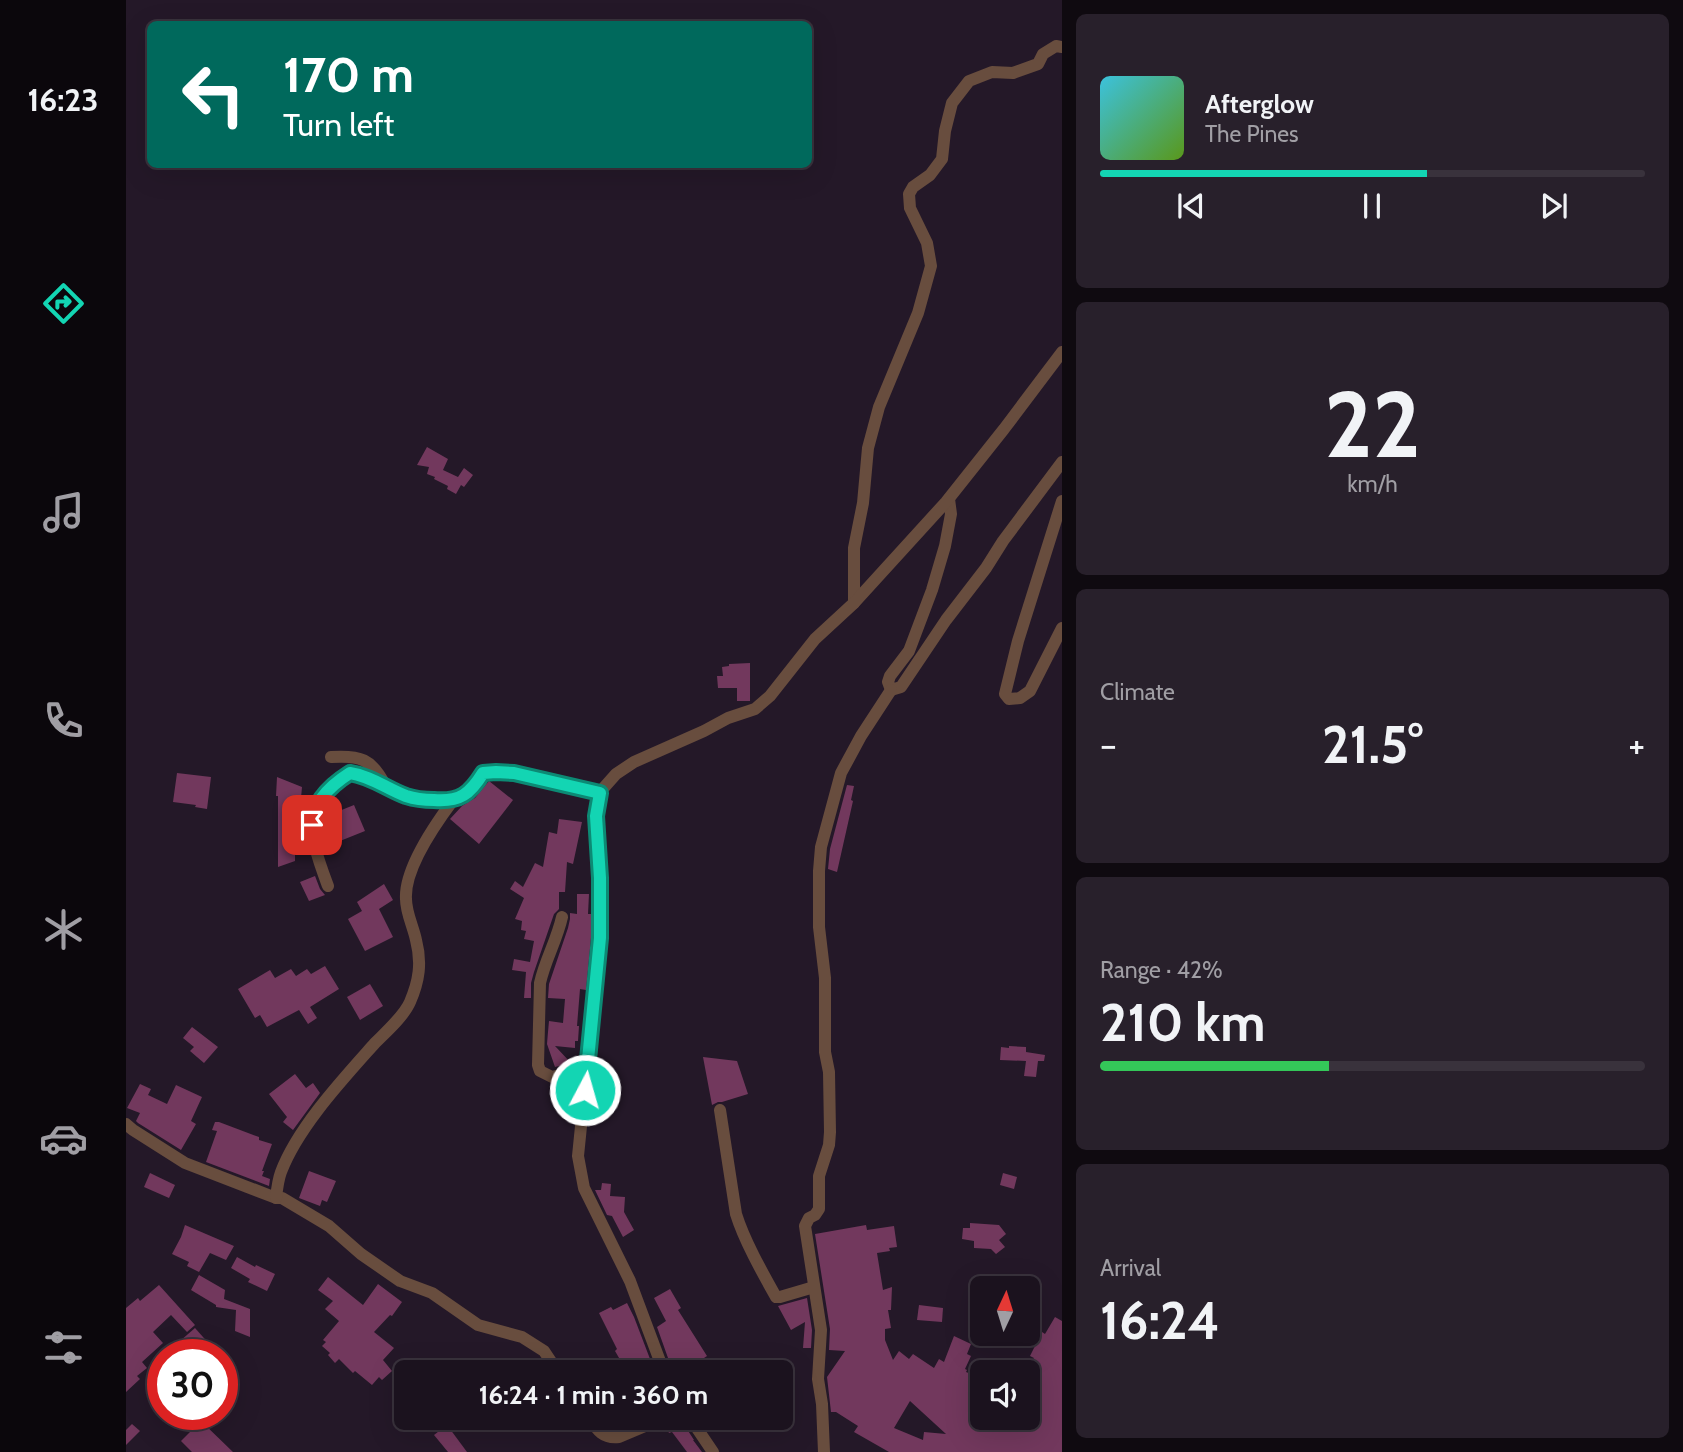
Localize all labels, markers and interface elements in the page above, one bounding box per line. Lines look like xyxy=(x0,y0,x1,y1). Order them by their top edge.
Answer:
text: 170 m xyxy=(283,45,414,104)
icon: left xyxy=(168,49,259,140)
text: 16:23 xyxy=(27,80,99,119)
text: Afterglow xyxy=(1205,88,1314,120)
text: Turn left xyxy=(283,105,394,144)
text: The Pines xyxy=(1205,120,1299,148)
icon: previous xyxy=(1172,187,1210,225)
icon: pause xyxy=(1353,187,1391,225)
icon: next xyxy=(1535,187,1573,225)
icon: directions xyxy=(39,279,88,328)
text: 22 xyxy=(1324,369,1421,480)
text: km/h xyxy=(1347,470,1398,498)
icon: music xyxy=(39,488,88,537)
text: Climate xyxy=(1100,678,1175,706)
icon: phone xyxy=(39,696,88,745)
text: 21.5° xyxy=(1322,713,1423,776)
text: − xyxy=(1100,721,1117,768)
text: + xyxy=(1628,721,1645,768)
pin xyxy=(282,795,342,855)
icon: arrive xyxy=(293,806,331,844)
icon: climate xyxy=(39,905,88,954)
text: Range · 42% xyxy=(1100,956,1223,984)
text: 210 km xyxy=(1100,991,1266,1054)
position arrow xyxy=(548,1053,622,1127)
icon: car xyxy=(39,1114,88,1163)
text: Arrival xyxy=(1100,1254,1161,1282)
north arrow xyxy=(970,1276,1040,1346)
map controls xyxy=(970,1276,1040,1430)
text: 16:24 xyxy=(1100,1289,1220,1352)
icon: filters xyxy=(39,1323,88,1372)
speed limit sign: 30 xyxy=(147,1339,238,1430)
button: sound xyxy=(970,1360,1040,1430)
text: 16:24 · 1 min · 360 m xyxy=(479,1379,708,1411)

